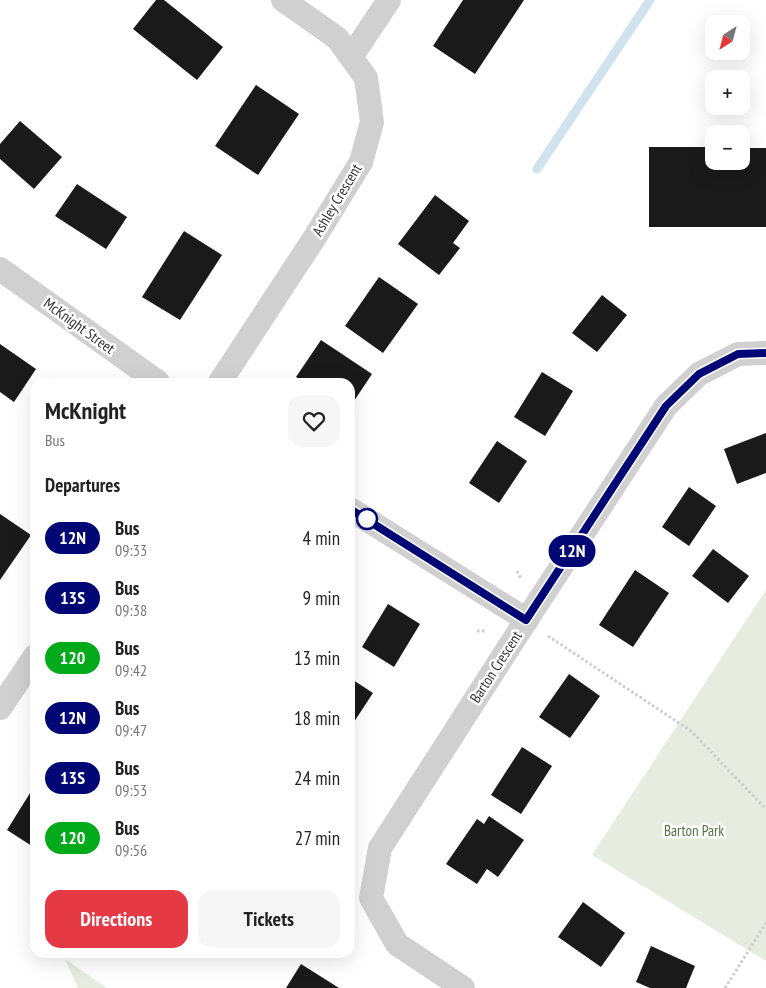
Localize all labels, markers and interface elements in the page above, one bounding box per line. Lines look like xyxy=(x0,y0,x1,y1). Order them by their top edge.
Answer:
north arrow xyxy=(705,15,750,60)
map controls xyxy=(705,15,750,170)
button: + xyxy=(705,70,750,115)
button: − xyxy=(705,125,750,170)
street label: Ashley Crescent xyxy=(308,160,365,239)
street label: McKnight Street xyxy=(40,293,119,358)
text: McKnight xyxy=(45,395,126,426)
button: heart xyxy=(288,395,340,447)
text: Bus xyxy=(45,430,65,450)
text: Departures xyxy=(45,473,120,497)
unlabelled marker xyxy=(356,508,378,530)
text: Bus xyxy=(115,516,139,540)
text: 12N xyxy=(59,526,86,549)
text: 4 min xyxy=(303,526,340,550)
line badge: 12N xyxy=(543,535,601,567)
text: 12N xyxy=(559,539,585,562)
text: 09:33 xyxy=(115,540,147,560)
text: Bus xyxy=(115,576,139,600)
text: 13S xyxy=(60,586,85,609)
text: 9 min xyxy=(303,586,340,610)
text: 09:38 xyxy=(115,600,147,620)
street label: Barton Crescent xyxy=(465,627,526,706)
text: Bus xyxy=(115,636,139,660)
text: 120 xyxy=(60,646,85,669)
text: 13 min xyxy=(294,646,340,670)
text: 09:42 xyxy=(115,660,147,680)
text: Bus xyxy=(115,696,139,720)
text: 12N xyxy=(59,706,86,729)
text: 18 min xyxy=(294,706,340,730)
text: 09:47 xyxy=(115,720,147,740)
text: Bus xyxy=(115,756,139,780)
text: 13S xyxy=(60,766,85,789)
text: 24 min xyxy=(294,766,340,790)
text: 09:53 xyxy=(115,780,147,800)
text: Bus xyxy=(115,816,139,840)
park label: Barton Park xyxy=(664,821,724,840)
text: 120 xyxy=(60,826,85,849)
text: 27 min xyxy=(295,826,340,850)
text: 09:56 xyxy=(115,840,147,860)
button: Directions xyxy=(45,890,188,948)
button: Tickets xyxy=(198,890,340,948)

